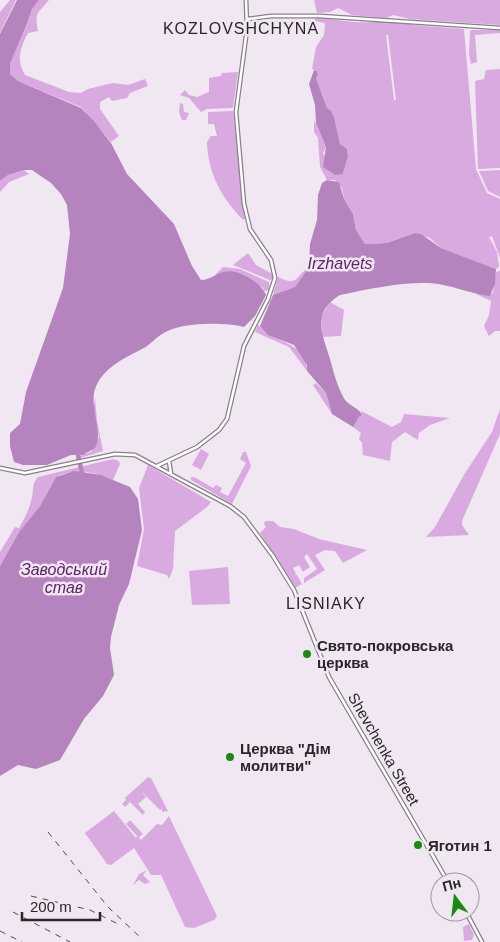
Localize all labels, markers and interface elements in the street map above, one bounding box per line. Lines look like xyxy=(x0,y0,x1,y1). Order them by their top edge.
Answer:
district label: KOZLOVSHCHYNA xyxy=(163,20,319,37)
water label: Irzhavets xyxy=(308,255,372,272)
water label: Заводський став xyxy=(21,561,107,596)
district label: LISNIAKY xyxy=(286,595,366,612)
place label: Свято-покровська церква xyxy=(317,637,454,671)
marker: Свято-покровська церква xyxy=(301,648,313,660)
street label: Shevchenka Street xyxy=(345,690,423,809)
place label: Церква "Дім молитви" xyxy=(240,740,331,774)
marker: Церква "Дім молитви" xyxy=(224,751,236,763)
place label: Яготин 1 xyxy=(428,837,492,854)
marker: Яготин 1 xyxy=(412,839,424,851)
north arrow xyxy=(430,872,480,922)
text: Пн xyxy=(441,874,463,895)
scale bar xyxy=(22,890,100,922)
text: 200 m xyxy=(30,898,72,915)

